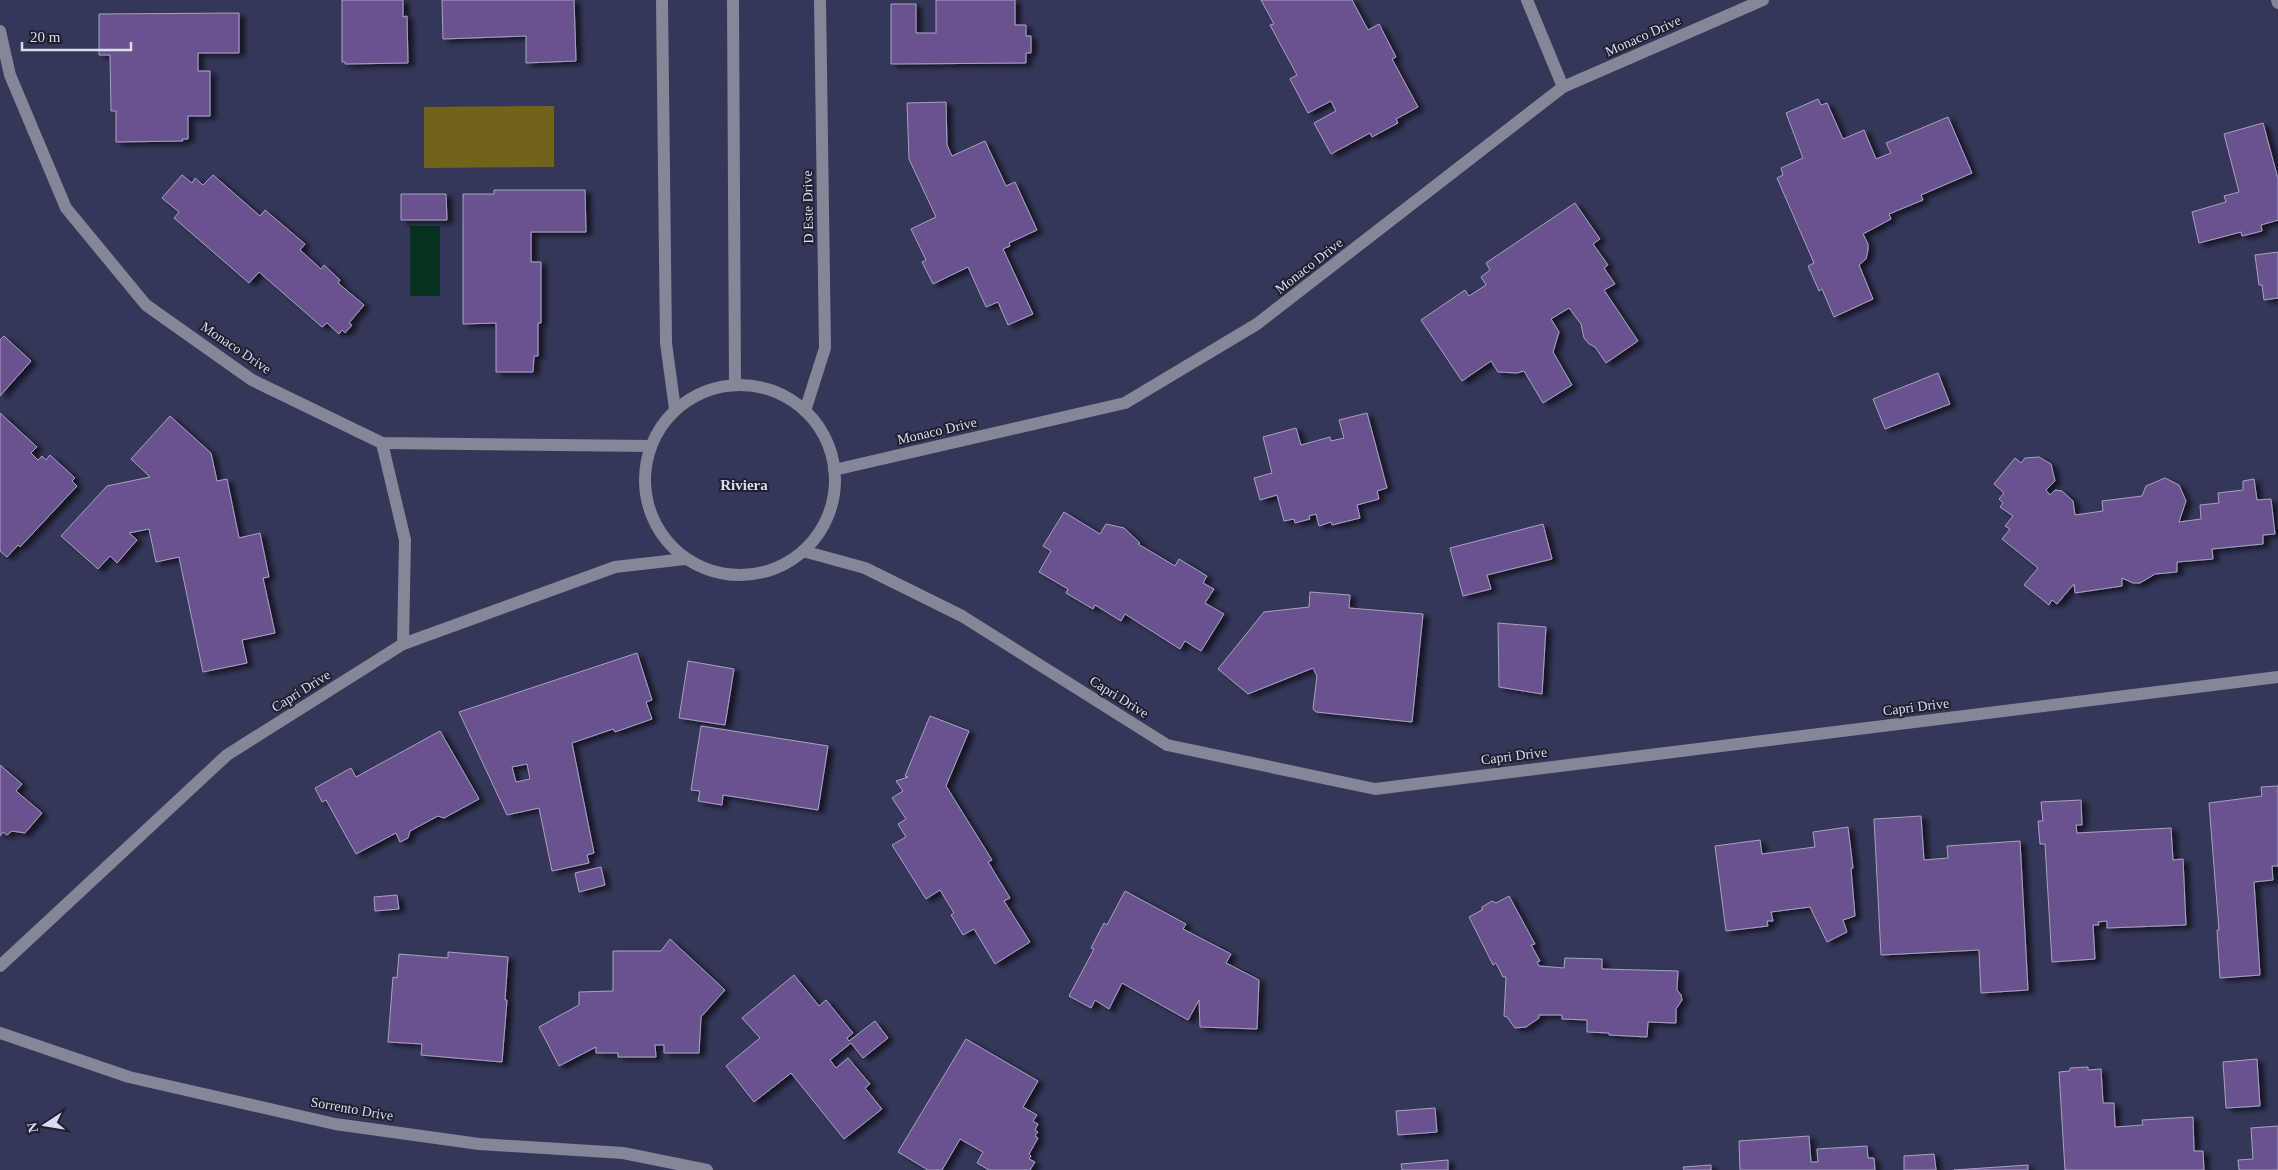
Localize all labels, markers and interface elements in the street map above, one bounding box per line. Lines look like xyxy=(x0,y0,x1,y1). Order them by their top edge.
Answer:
street label: Monaco Drive xyxy=(1603,13,1683,59)
scale bar xyxy=(22,20,131,52)
text: 20 m xyxy=(30,29,61,45)
street label: D Este Drive xyxy=(800,170,816,244)
street label: Monaco Drive xyxy=(1272,235,1346,297)
street label: Monaco Drive xyxy=(198,319,274,377)
street label: Monaco Drive xyxy=(896,415,978,447)
district label: Riviera xyxy=(720,477,768,493)
street label: Capri Drive xyxy=(269,667,333,715)
street label: Capri Drive xyxy=(1087,673,1151,721)
street label: Capri Drive xyxy=(1882,696,1950,718)
street label: Capri Drive xyxy=(1480,745,1548,767)
street label: Sorrento Drive xyxy=(310,1094,394,1124)
north arrow xyxy=(20,1100,70,1150)
text: N xyxy=(24,1121,41,1134)

